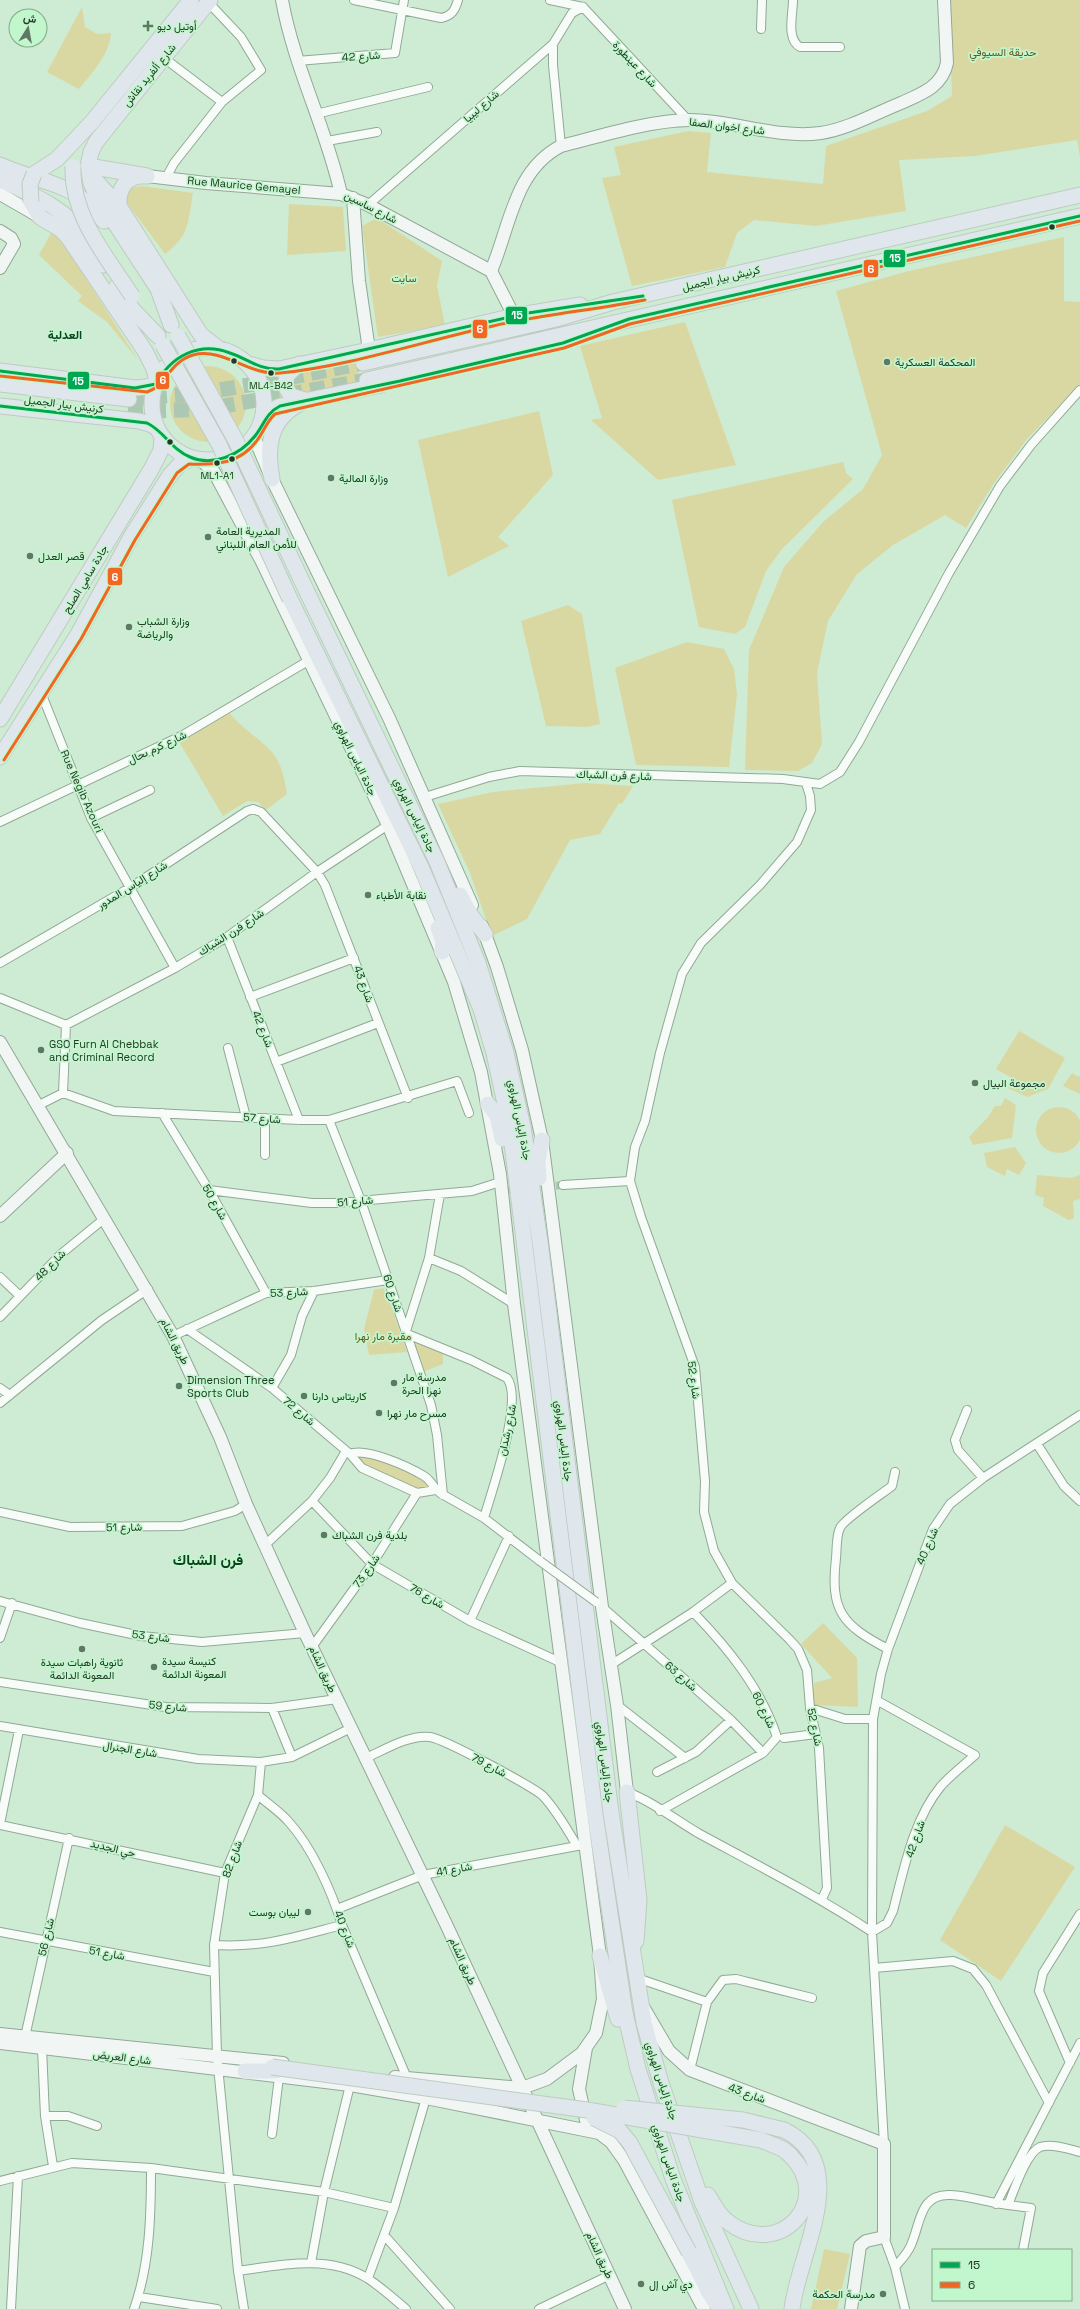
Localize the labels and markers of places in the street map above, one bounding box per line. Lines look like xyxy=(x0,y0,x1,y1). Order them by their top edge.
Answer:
place label: أوتيل ديو xyxy=(157,19,197,33)
marker: أوتيل ديو xyxy=(142,20,154,32)
unlabelled marker xyxy=(1047,222,1057,232)
place label: المحكمة العسكرية xyxy=(895,355,975,369)
unlabelled marker xyxy=(229,356,239,366)
marker: المحكمة العسكرية xyxy=(882,357,892,367)
marker: ML4-B42 xyxy=(266,368,276,378)
place label: ML4-B42 xyxy=(249,379,293,392)
unlabelled marker xyxy=(165,437,175,447)
unlabelled marker xyxy=(227,454,237,464)
marker: ML1-A1 xyxy=(212,458,222,468)
place label: ML1-A1 xyxy=(200,469,234,482)
place label: وزارة المالية xyxy=(339,471,388,485)
marker: وزارة المالية xyxy=(326,473,336,483)
place label: المديرية العامة للأمن العام اللبناني xyxy=(216,524,297,554)
marker: المديرية العامة للأمن العام اللبناني xyxy=(203,532,213,542)
place label: قصر العدل xyxy=(38,549,84,563)
marker: قصر العدل xyxy=(25,551,35,561)
place label: وزارة الشباب والرياضة xyxy=(137,614,190,641)
marker: وزارة الشباب والرياضة xyxy=(124,622,134,632)
place label: نقابة الأطباء xyxy=(376,888,426,902)
marker: نقابة الأطباء xyxy=(363,890,373,900)
place label: GSO Furn Al Chebbak and Criminal Record xyxy=(49,1037,159,1064)
marker: GSO Furn Al Chebbak and Criminal Record xyxy=(36,1045,46,1055)
place label: مجموعة البيال xyxy=(983,1076,1045,1090)
marker: مجموعة البيال xyxy=(970,1078,980,1088)
place label: مدرسة مار نهرا الحرة xyxy=(401,1370,446,1397)
place label: Dimension Three Sports Club xyxy=(187,1373,274,1400)
marker: مدرسة مار نهرا الحرة xyxy=(389,1378,399,1388)
marker: Dimension Three Sports Club xyxy=(174,1381,184,1391)
place label: كاريتاس دارنا xyxy=(312,1389,367,1403)
marker: كاريتاس دارنا xyxy=(299,1391,309,1401)
place label: مسرح مار نهرا xyxy=(387,1406,447,1421)
marker: مسرح مار نهرا xyxy=(374,1408,384,1418)
place label: بلدية فرن الشباك xyxy=(332,1528,407,1542)
marker: بلدية فرن الشباك xyxy=(319,1530,329,1540)
marker: ثانوية راهبات سيدة المعونة الدائمة xyxy=(77,1644,87,1654)
place label: كنيسة سيدة المعونة الدائمة xyxy=(162,1654,226,1681)
place label: ثانوية راهبات سيدة المعونة الدائمة xyxy=(41,1655,124,1682)
marker: كنيسة سيدة المعونة الدائمة xyxy=(149,1662,159,1672)
place label: ليبان بوست xyxy=(249,1905,300,1919)
marker: ليبان بوست xyxy=(303,1907,313,1917)
place label: دي آش إل xyxy=(649,2277,693,2294)
marker: دي آش إل xyxy=(636,2279,646,2289)
place label: مدرسة الحكمة xyxy=(812,2287,875,2301)
marker: مدرسة الحكمة xyxy=(878,2289,888,2299)

